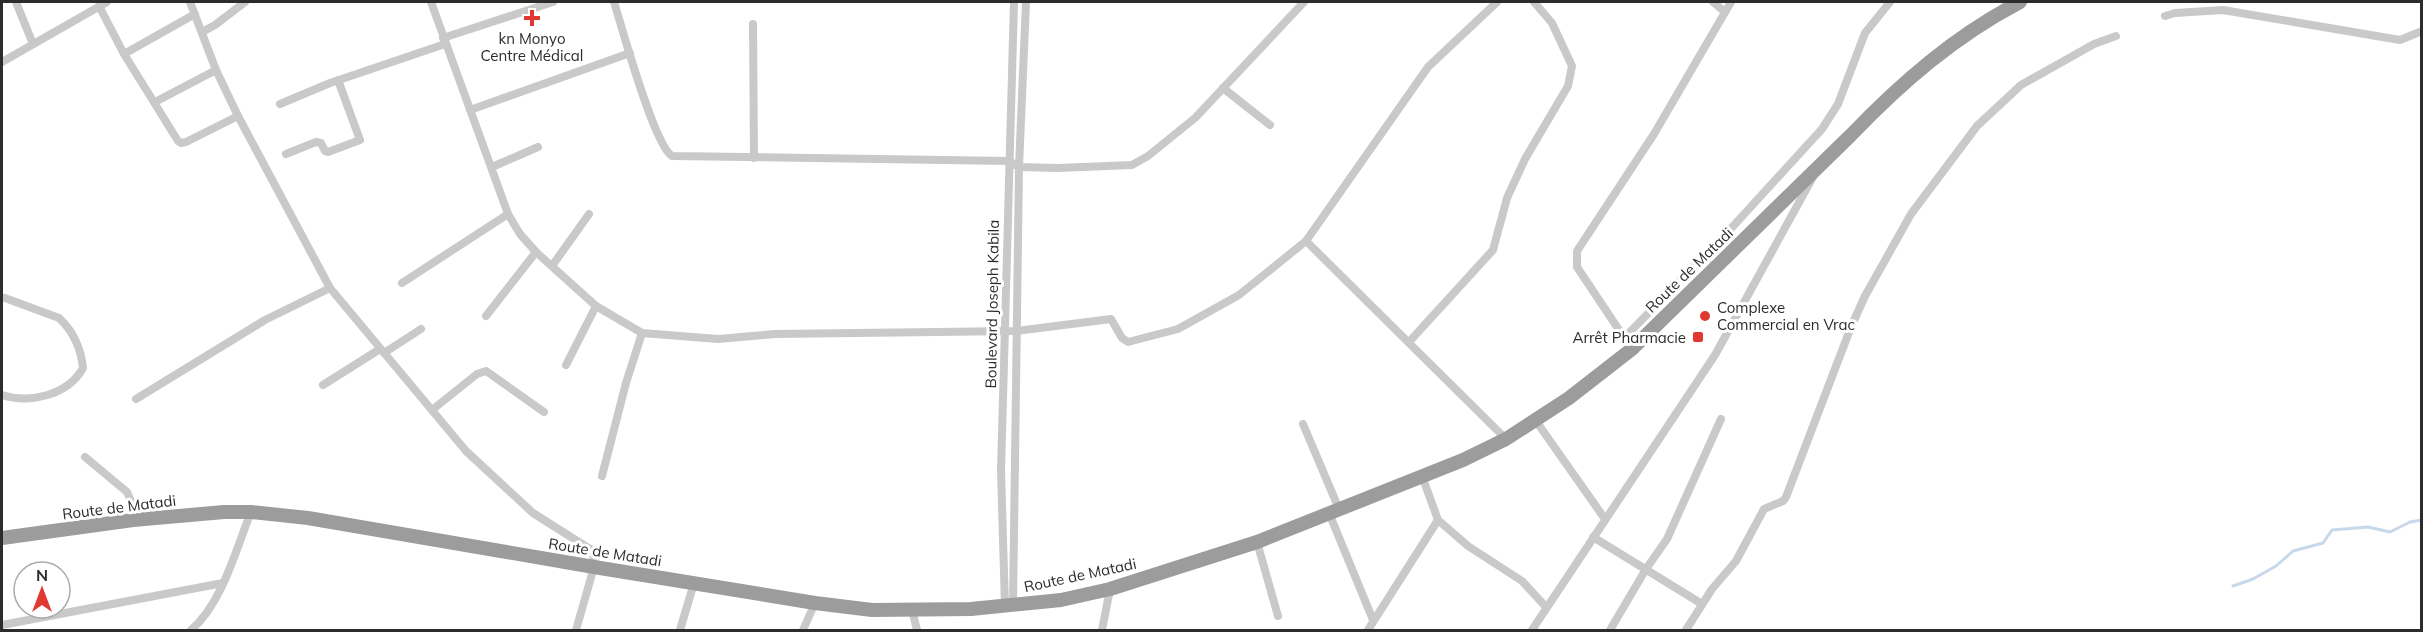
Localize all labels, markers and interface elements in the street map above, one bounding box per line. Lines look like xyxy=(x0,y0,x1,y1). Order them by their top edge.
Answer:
marker: kn Monyo Centre Médical xyxy=(523,9,541,27)
place label: kn Monyo Centre Médical xyxy=(481,29,583,65)
street label: Boulevard Joseph Kabila xyxy=(981,220,1003,388)
street label: Route de Matadi xyxy=(1641,223,1737,317)
place label: Complexe Commercial en Vrac xyxy=(1717,298,1855,334)
marker: Complexe Commercial en Vrac xyxy=(1698,309,1712,323)
place label: Arrêt Pharmacie xyxy=(1573,328,1686,347)
marker: Arrêt Pharmacie xyxy=(1691,330,1705,344)
street label: Route de Matadi xyxy=(61,491,177,523)
street label: Route de Matadi xyxy=(547,534,663,570)
street label: Route de Matadi xyxy=(1022,554,1138,596)
north arrow xyxy=(12,560,72,620)
text: N xyxy=(36,565,48,585)

